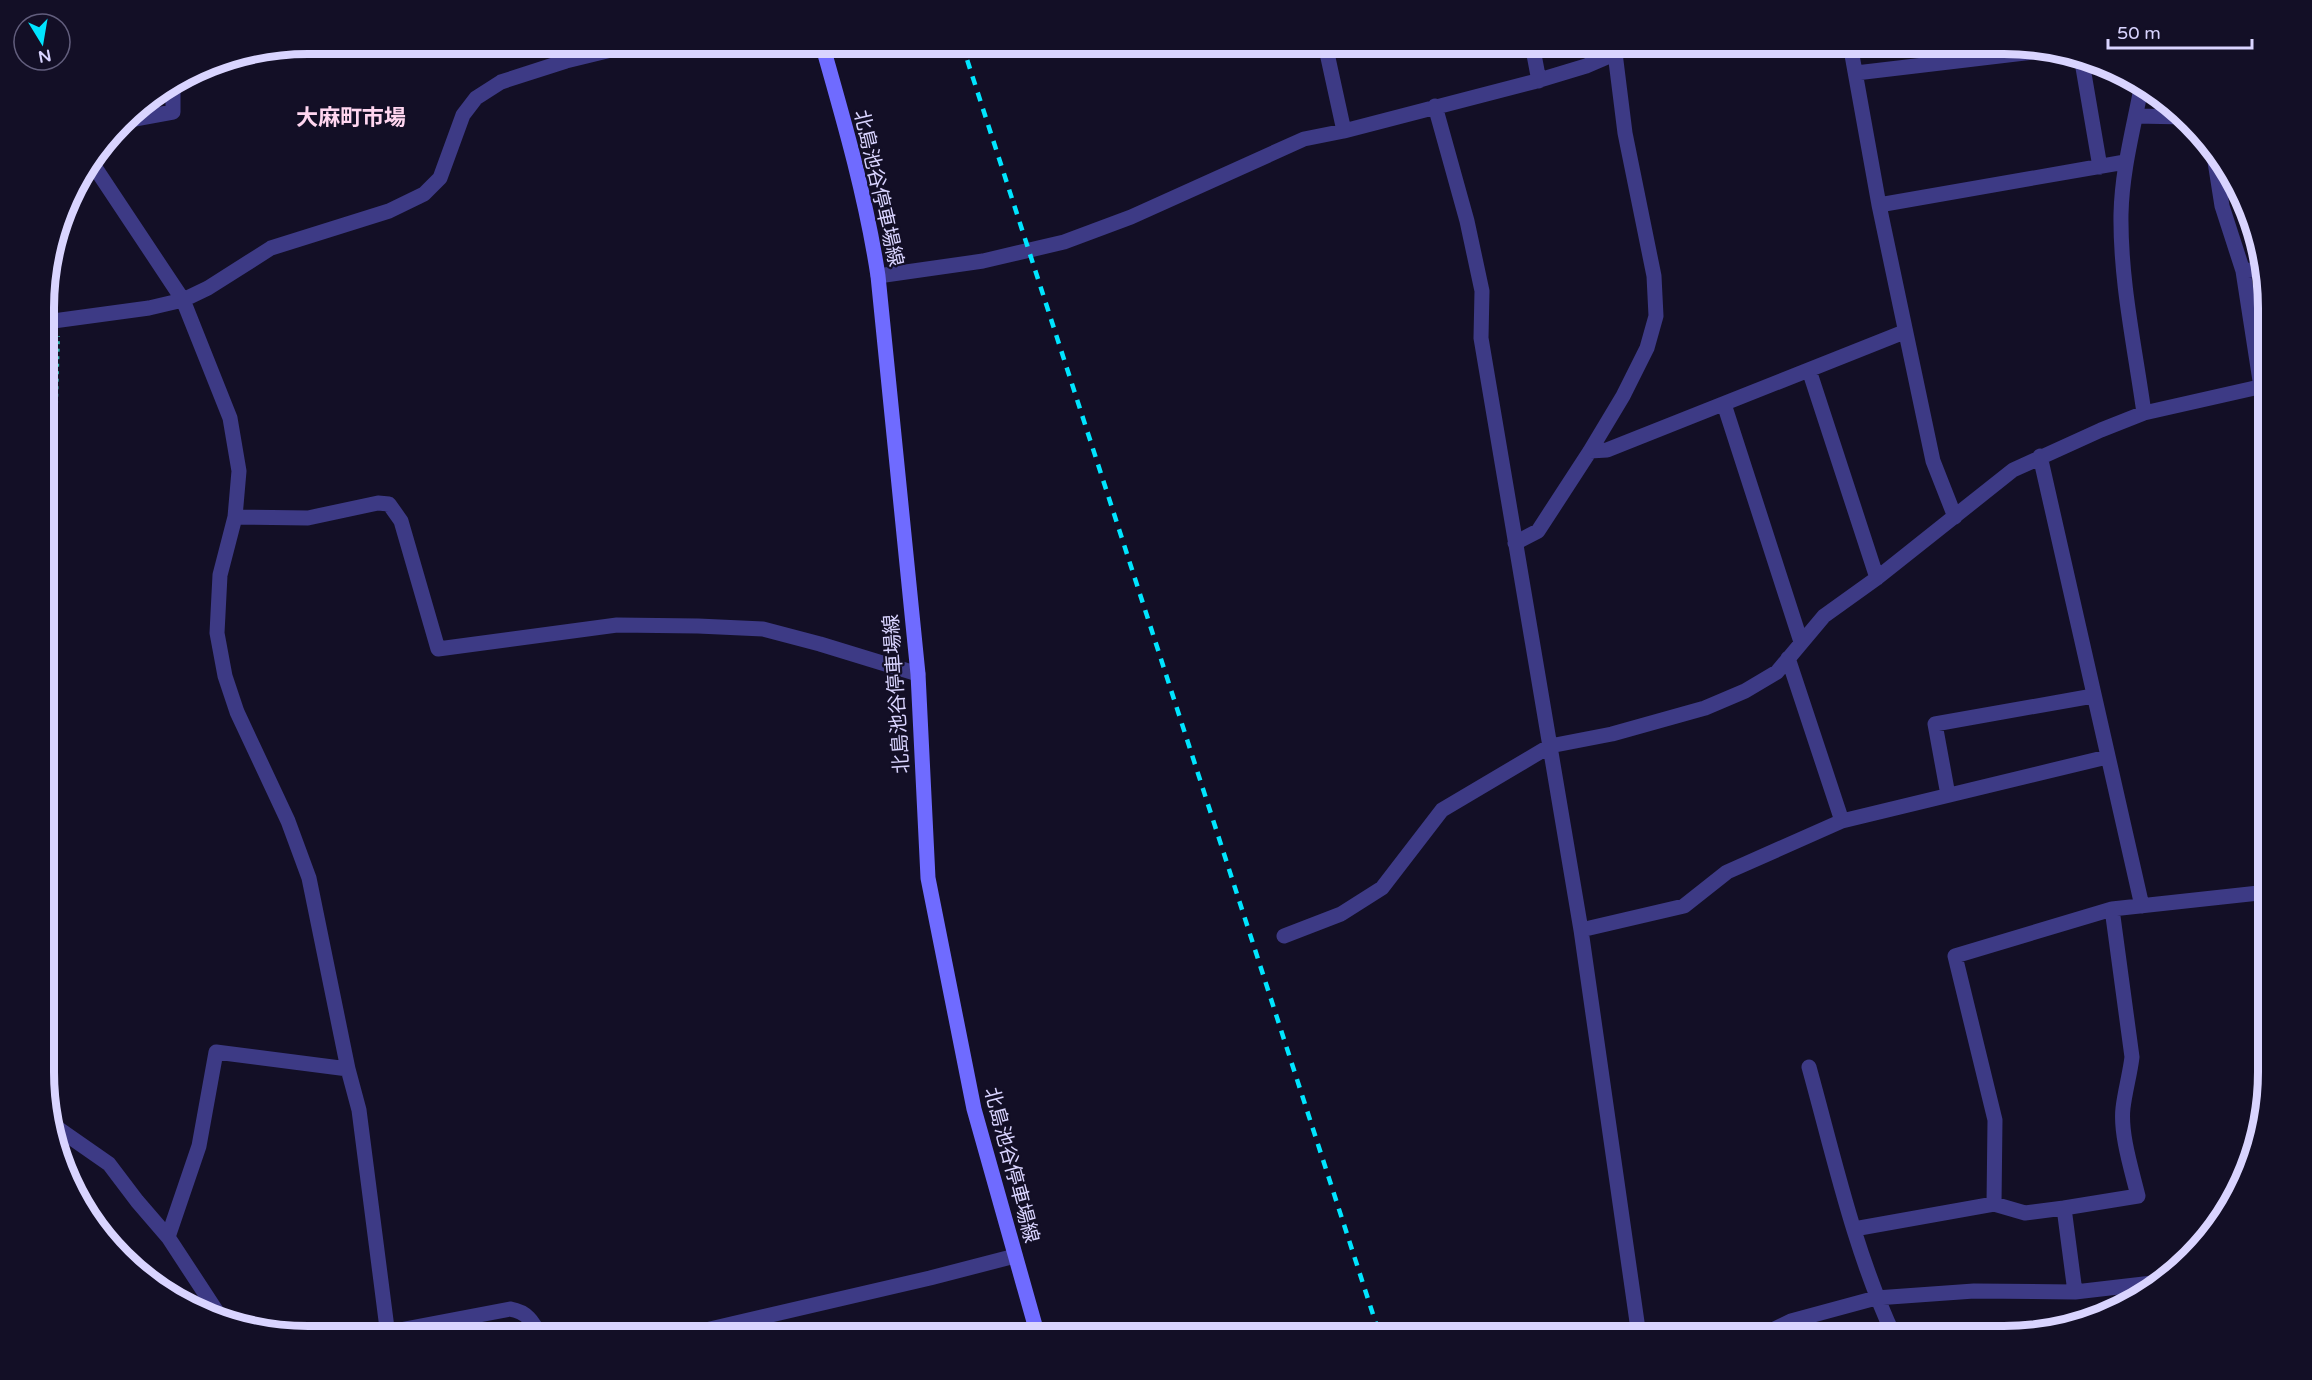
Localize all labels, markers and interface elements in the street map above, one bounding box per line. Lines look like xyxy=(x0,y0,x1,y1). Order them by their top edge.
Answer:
north arrow xyxy=(12,12,72,72)
scale bar xyxy=(2108,12,2252,50)
text: 50 m xyxy=(2117,22,2161,44)
text: N xyxy=(36,45,53,67)
district label: 大麻町市場 xyxy=(296,105,406,131)
street label: 北島池谷停車場線 xyxy=(848,108,908,269)
street label: 北島池谷停車場線 xyxy=(879,613,915,775)
street label: 北島池谷停車場線 xyxy=(979,1085,1043,1246)

